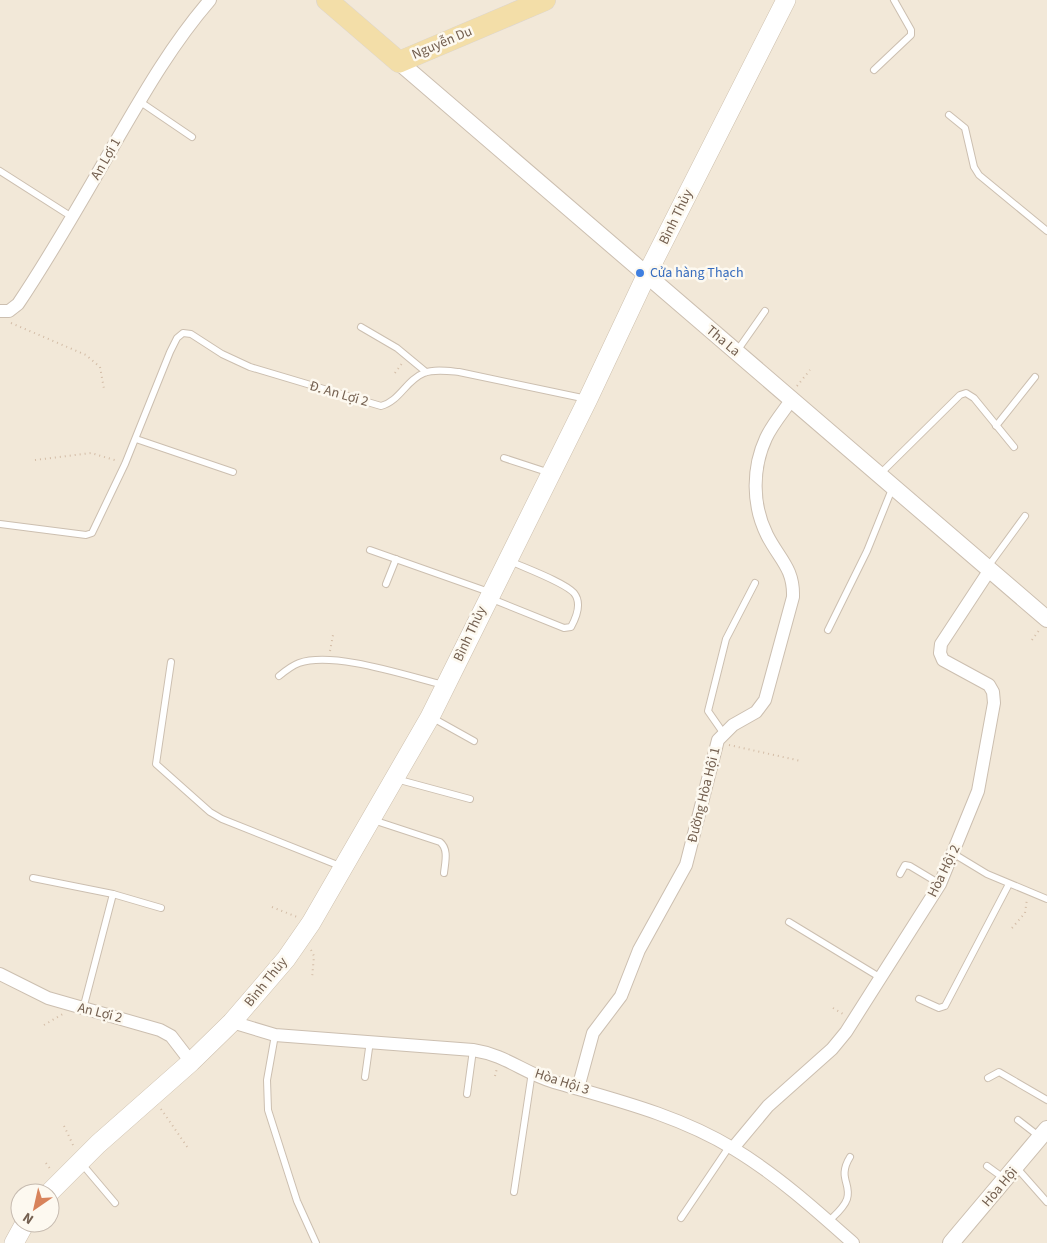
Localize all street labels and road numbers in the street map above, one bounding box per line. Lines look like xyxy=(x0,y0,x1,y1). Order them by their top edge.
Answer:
street label: Nguyễn Du xyxy=(409,21,475,65)
street label: An Lợi 1 xyxy=(86,134,126,184)
street label: Bình Thủy xyxy=(654,186,698,248)
street label: Tha La xyxy=(702,321,744,361)
street label: Đ. An Lợi 2 xyxy=(307,376,371,412)
street label: Bình Thủy xyxy=(448,603,492,665)
street label: Đường Hòa Hội 1 xyxy=(682,745,726,845)
street label: Hòa Hội 2 xyxy=(923,841,965,901)
street label: Bình Thủy xyxy=(240,952,293,1011)
street label: An Lợi 2 xyxy=(76,998,125,1028)
street label: Hòa Hội 3 xyxy=(532,1064,592,1100)
street label: Hòa Hội xyxy=(977,1163,1023,1211)

